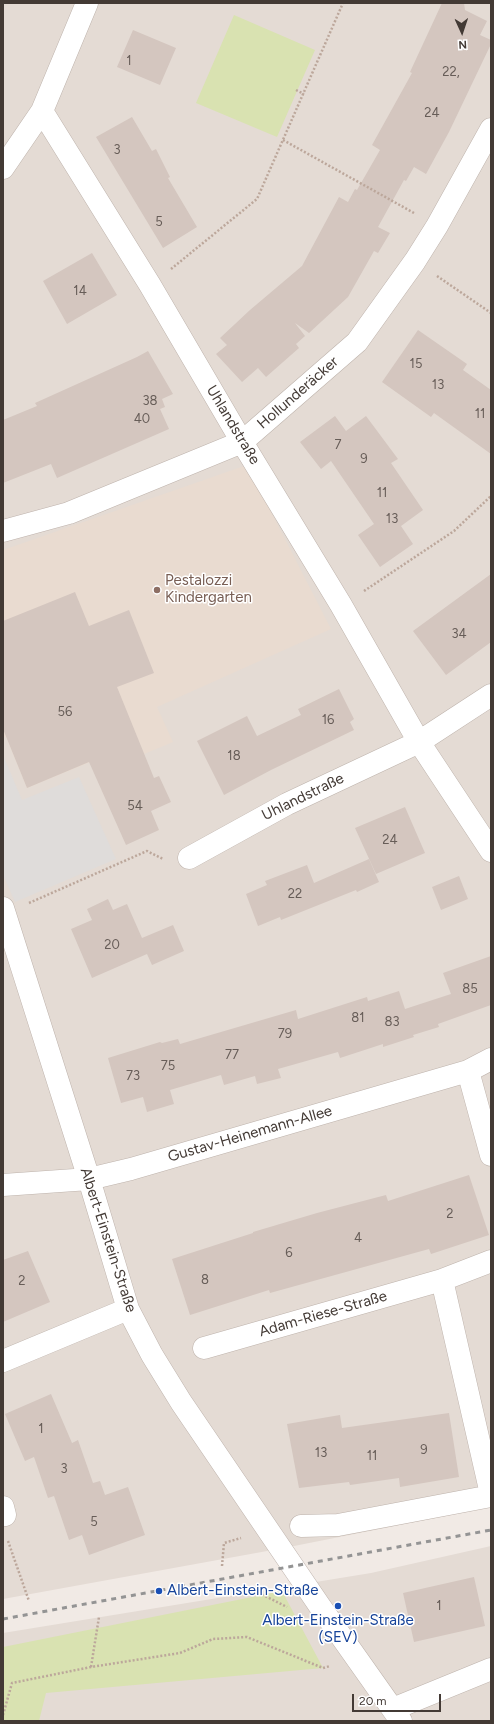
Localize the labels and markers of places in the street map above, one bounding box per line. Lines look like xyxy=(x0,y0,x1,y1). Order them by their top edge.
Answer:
place label: Pestalozzi Kindergarten xyxy=(165,572,252,607)
marker: Pestalozzi Kindergarten xyxy=(152,585,162,595)
place label: Albert-Einstein-Straße xyxy=(167,1582,318,1600)
marker: Albert-Einstein-Straße xyxy=(154,1586,164,1596)
marker: Albert-Einstein-Straße (SEV) xyxy=(333,1601,343,1611)
place label: Albert-Einstein-Straße (SEV) xyxy=(262,1612,414,1647)

